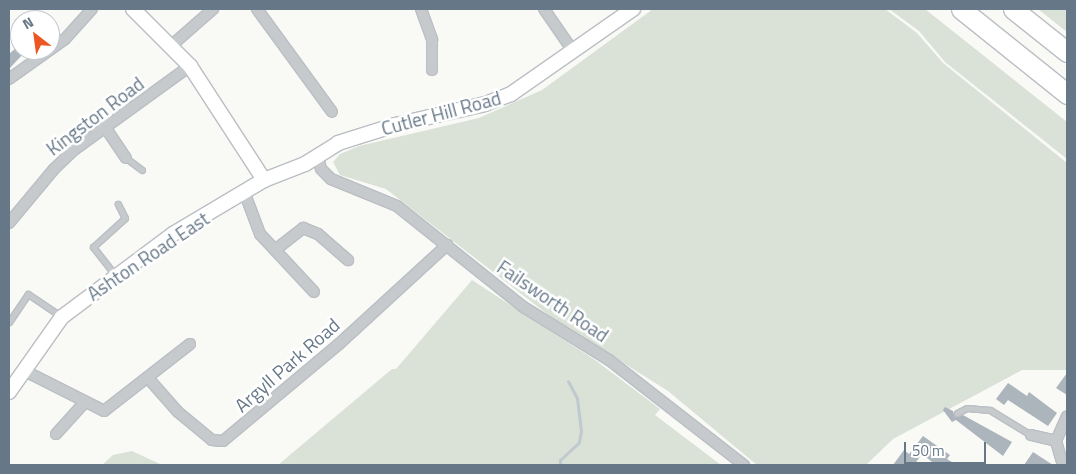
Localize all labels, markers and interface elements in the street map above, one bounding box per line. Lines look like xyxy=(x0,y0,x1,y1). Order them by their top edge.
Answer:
north arrow xyxy=(10,10,60,60)
text: N xyxy=(18,11,37,34)
street label: Kingston Road xyxy=(42,72,148,160)
street label: Cutler Hill Road xyxy=(379,86,503,140)
street label: Ashton Road East xyxy=(83,207,213,305)
street label: Failsworth Road xyxy=(493,255,613,347)
street label: Argyll Park Road xyxy=(230,313,344,417)
scale bar xyxy=(906,432,988,464)
text: 50 m xyxy=(912,439,945,462)

